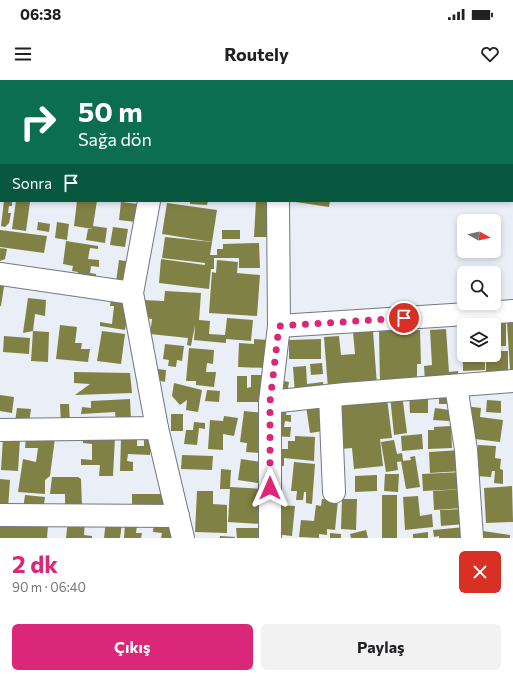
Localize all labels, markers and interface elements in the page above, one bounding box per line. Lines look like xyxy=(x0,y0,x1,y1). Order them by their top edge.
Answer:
text: 06:38 xyxy=(20,5,61,23)
icon: menu xyxy=(12,43,34,65)
text: Routely xyxy=(224,43,289,65)
icon: heart xyxy=(479,43,501,65)
text: 50 m xyxy=(78,94,143,128)
icon: right xyxy=(12,96,64,148)
text: Sağa dön xyxy=(78,128,152,150)
icon: arrive xyxy=(60,172,82,194)
text: Sonra xyxy=(12,174,52,192)
north arrow xyxy=(457,214,501,258)
map controls xyxy=(457,214,501,362)
button: search xyxy=(457,266,501,310)
pin xyxy=(387,301,421,335)
icon: arrive xyxy=(393,307,415,329)
button: layers xyxy=(457,318,501,362)
position arrow xyxy=(249,467,291,509)
text: 2 dk xyxy=(12,549,58,578)
button: close xyxy=(459,551,501,593)
text: 90 m · 06:40 xyxy=(12,579,86,595)
button: Çıkış xyxy=(12,624,253,670)
button: Paylaş xyxy=(261,624,501,670)

